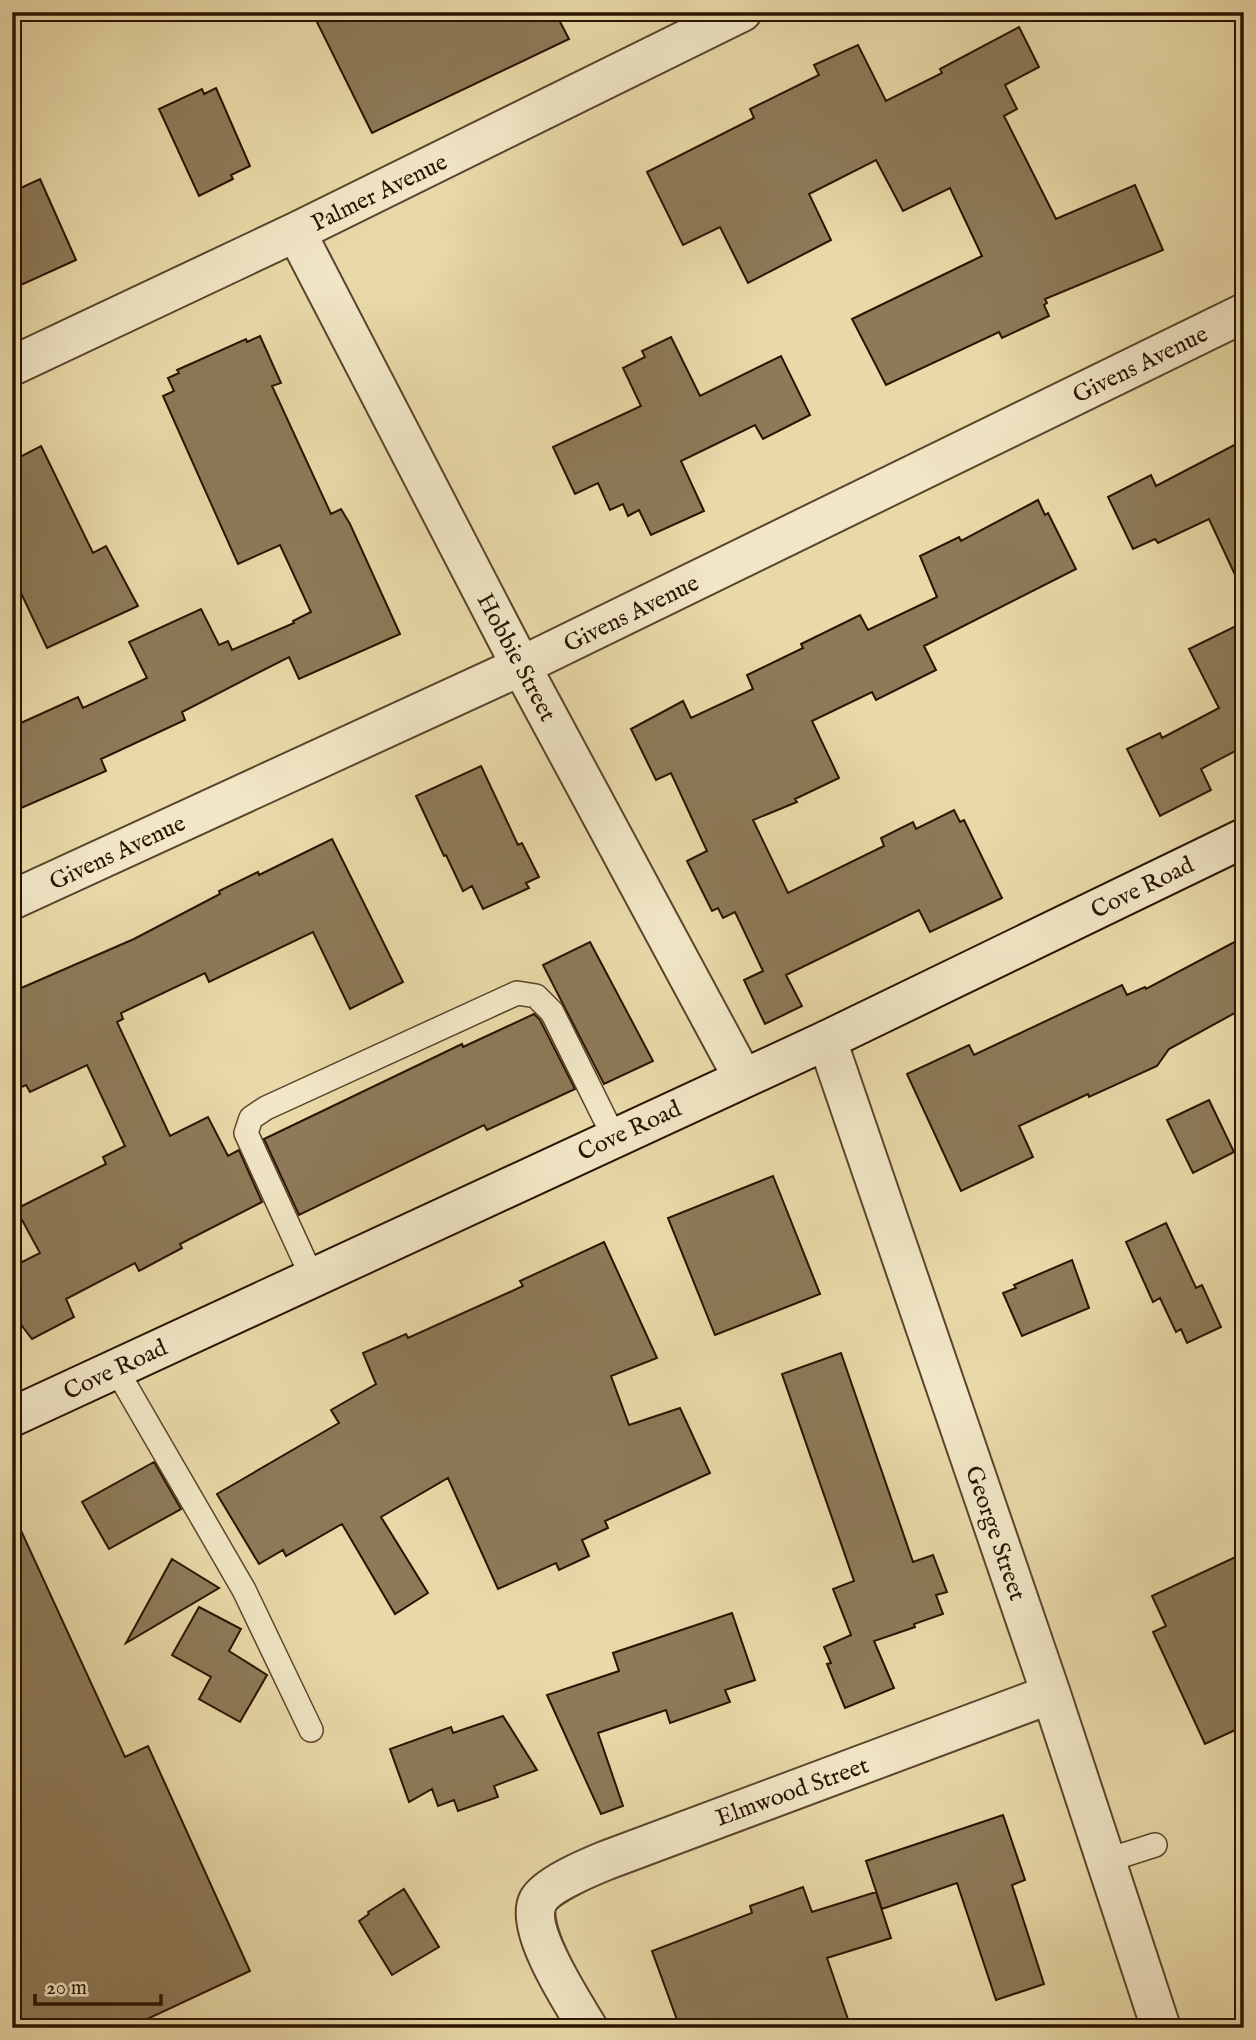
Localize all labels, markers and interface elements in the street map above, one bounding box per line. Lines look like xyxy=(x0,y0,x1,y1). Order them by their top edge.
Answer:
street label: Palmer Avenue xyxy=(307,147,453,240)
street label: Givens Avenue xyxy=(1068,319,1213,411)
street label: Givens Avenue xyxy=(559,568,704,660)
street label: Hobbie Street xyxy=(469,588,562,727)
street label: Givens Avenue xyxy=(45,808,191,898)
street label: Cove Road xyxy=(1086,850,1199,927)
street label: Cove Road xyxy=(573,1094,687,1169)
street label: Cove Road xyxy=(59,1333,173,1408)
street label: George Street xyxy=(957,1462,1032,1605)
street label: Elmwood Street xyxy=(712,1750,873,1834)
scale bar xyxy=(35,1963,161,2007)
text: 20 m xyxy=(46,1975,87,2002)

